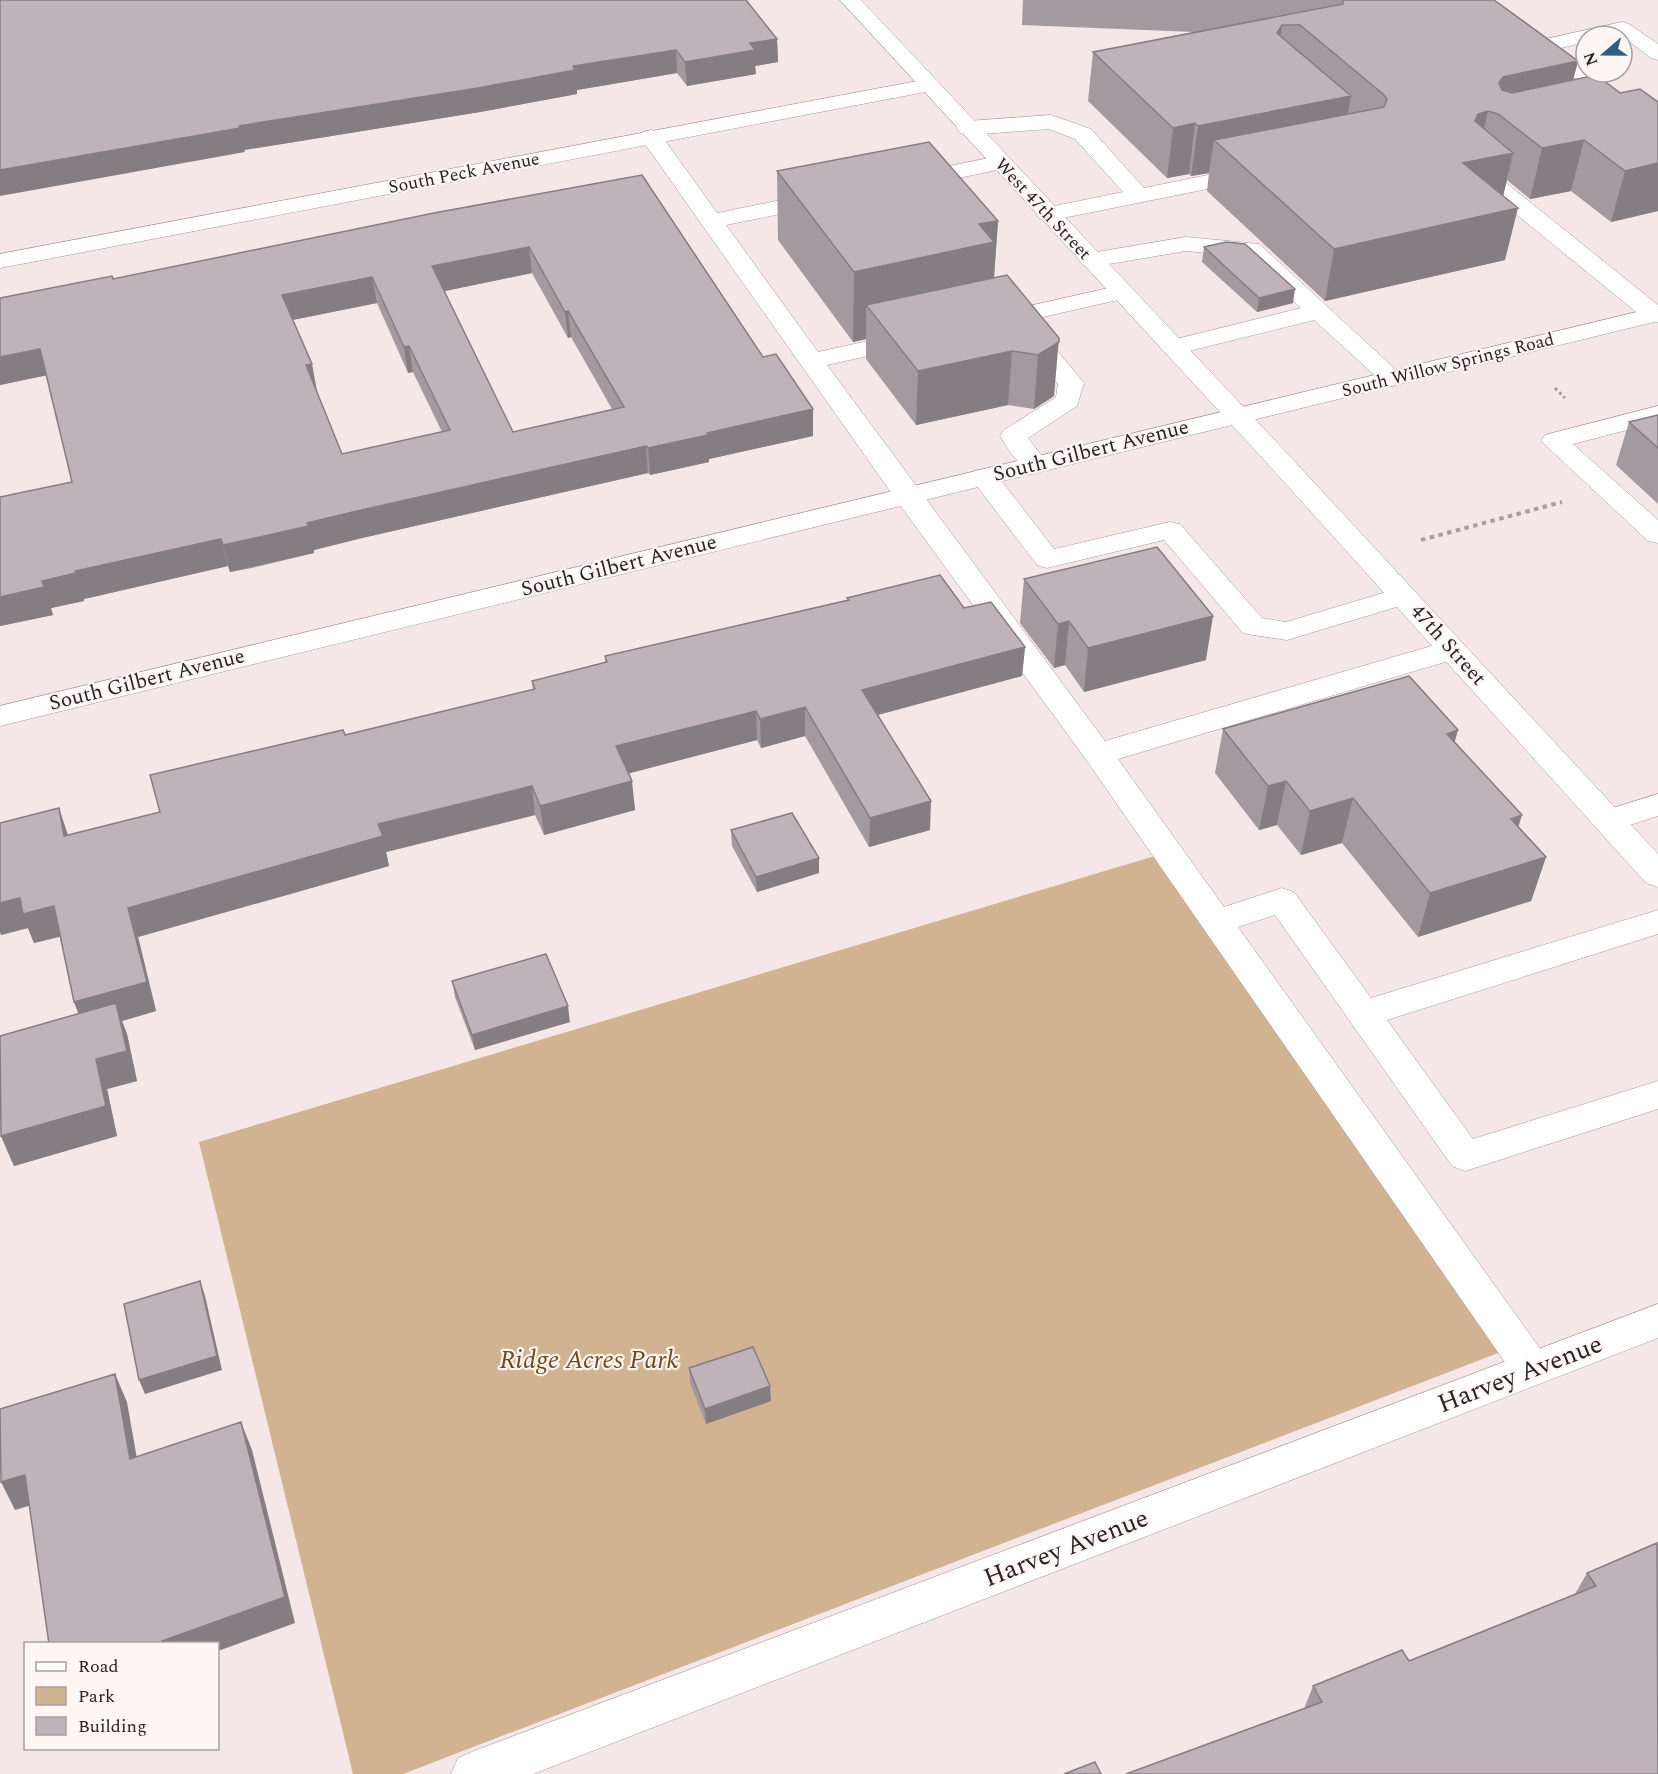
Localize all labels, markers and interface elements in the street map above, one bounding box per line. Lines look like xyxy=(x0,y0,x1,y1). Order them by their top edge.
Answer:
north arrow xyxy=(1574,24,1634,84)
text: N xyxy=(1577,49,1604,69)
street label: South Peck Avenue xyxy=(386,145,542,201)
street label: West 47th Street xyxy=(988,152,1098,266)
street label: South Willow Springs Road xyxy=(1339,326,1557,404)
street label: South Gilbert Avenue xyxy=(990,411,1192,491)
street label: South Gilbert Avenue xyxy=(518,526,720,606)
street label: 47th Street xyxy=(1402,597,1494,693)
street label: South Gilbert Avenue xyxy=(46,640,248,720)
street label: Harvey Avenue xyxy=(1432,1324,1608,1424)
park label: Ridge Acres Park xyxy=(499,1340,679,1380)
street label: Harvey Avenue xyxy=(978,1498,1154,1598)
legend xyxy=(24,1642,219,1750)
text: Road xyxy=(78,1653,119,1680)
text: Park xyxy=(78,1683,115,1710)
text: Building xyxy=(78,1713,147,1740)

